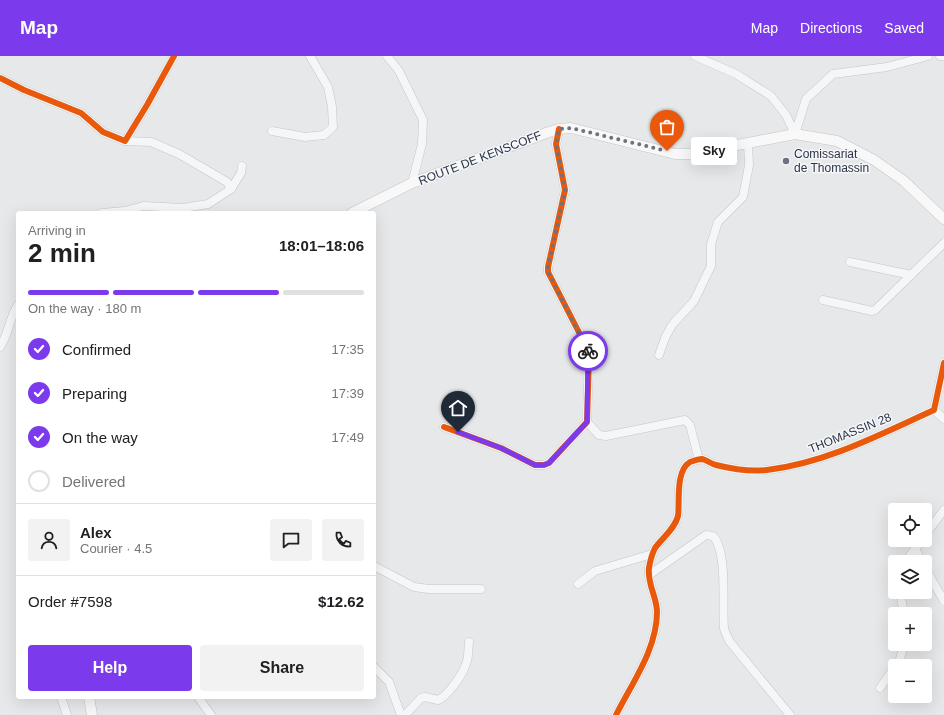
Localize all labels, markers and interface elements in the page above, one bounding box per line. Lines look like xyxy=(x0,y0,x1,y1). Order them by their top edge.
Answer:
text: Map xyxy=(20,17,58,38)
text: Map xyxy=(751,20,778,36)
text: Directions xyxy=(800,20,862,36)
text: Saved xyxy=(884,20,924,36)
pin xyxy=(650,110,684,151)
icon: bag xyxy=(656,116,678,138)
street label: ROUTE DE KENSCOFF xyxy=(416,128,544,188)
callout: Sky xyxy=(691,137,737,165)
text: Sky xyxy=(702,143,726,158)
place label: Comissariat de Thomassin xyxy=(794,147,869,175)
marker: Comissariat de Thomassin xyxy=(781,156,791,166)
text: Arriving in xyxy=(28,223,86,238)
text: 18:01–18:06 xyxy=(279,237,364,254)
text: 2 min xyxy=(28,238,96,268)
text: On the way · 180 m xyxy=(28,301,141,316)
courier xyxy=(568,331,608,371)
icon: check xyxy=(28,338,50,360)
icon: bike xyxy=(577,340,599,362)
text: Confirmed xyxy=(62,341,131,358)
text: 17:35 xyxy=(331,342,364,357)
icon: check xyxy=(28,382,50,404)
text: Preparing xyxy=(62,385,127,402)
text: 17:39 xyxy=(331,386,364,401)
pin xyxy=(441,391,475,432)
icon: home xyxy=(447,397,469,419)
street label: THOMASSIN 28 xyxy=(807,410,894,456)
icon: check xyxy=(28,426,50,448)
text: On the way xyxy=(62,429,138,446)
text: 17:49 xyxy=(331,430,364,445)
text: Delivered xyxy=(62,473,125,490)
map controls xyxy=(888,503,932,703)
button: locate xyxy=(888,503,932,547)
button: person xyxy=(28,519,70,561)
button: chat xyxy=(270,519,312,561)
button: phone xyxy=(322,519,364,561)
text: Alex xyxy=(80,524,112,541)
text: Courier · 4.5 xyxy=(80,541,152,556)
button: layers xyxy=(888,555,932,599)
text: Order #7598 xyxy=(28,593,112,610)
text: $12.62 xyxy=(318,593,364,610)
button: + xyxy=(888,607,932,651)
button: Help xyxy=(28,645,192,691)
button: Share xyxy=(200,645,364,691)
button: − xyxy=(888,659,932,703)

